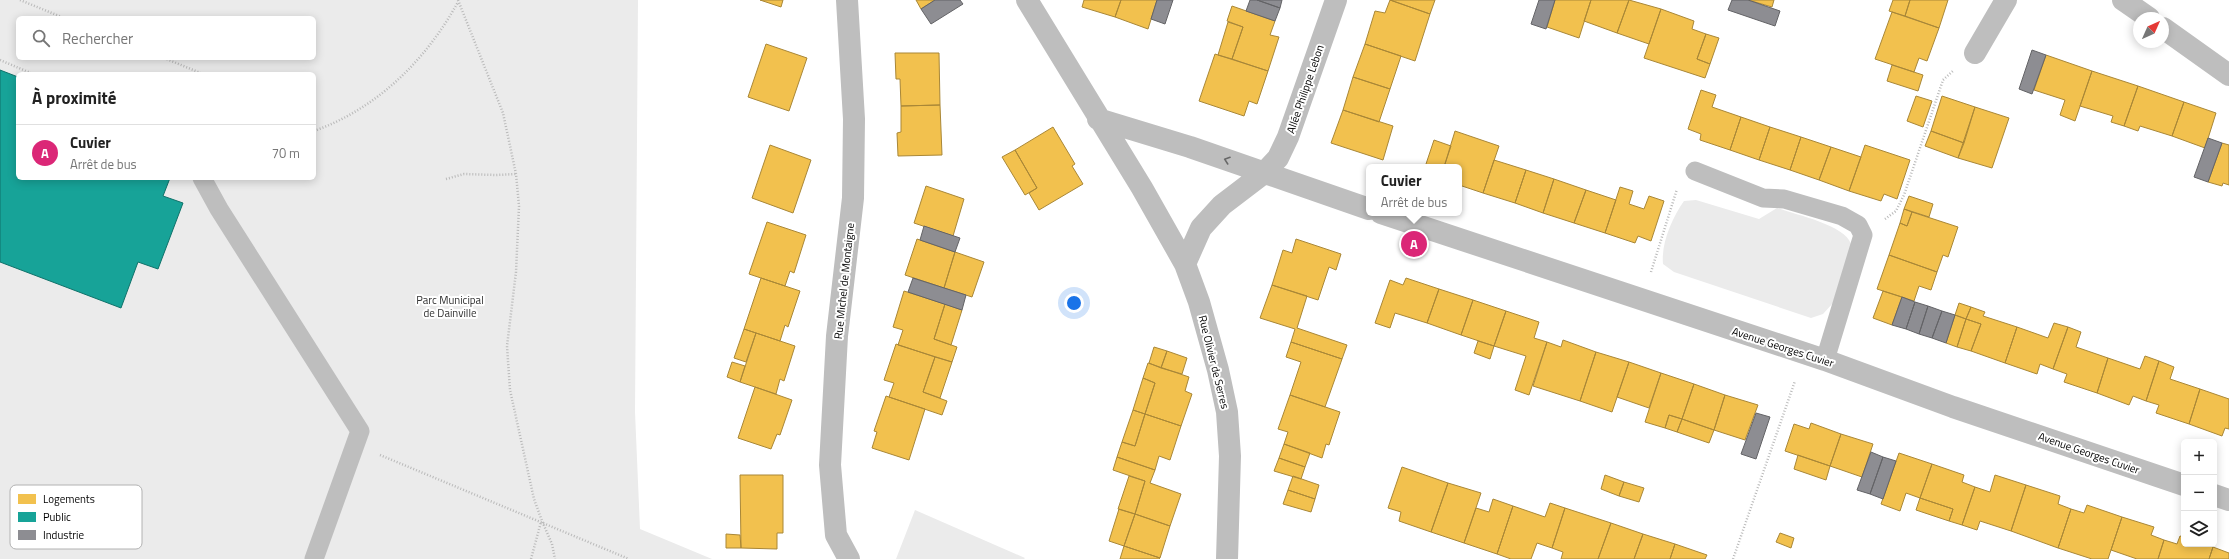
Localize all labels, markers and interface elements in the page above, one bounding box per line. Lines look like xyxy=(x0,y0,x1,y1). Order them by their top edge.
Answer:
north arrow xyxy=(2133,12,2169,48)
search box xyxy=(16,16,316,60)
icon: search xyxy=(30,27,52,49)
text: Rechercher xyxy=(62,27,133,50)
street label: Allée Philippe Lebon xyxy=(1282,42,1328,135)
text: À proximité xyxy=(32,85,116,111)
text: Cuvier xyxy=(70,131,111,154)
text: A xyxy=(41,143,49,163)
text: 70 m xyxy=(272,143,300,163)
text: Arrêt de bus xyxy=(70,154,137,174)
one-way arrow xyxy=(1224,156,1231,165)
popup xyxy=(1366,164,1462,216)
text: Cuvier xyxy=(1381,169,1422,192)
text: Arrêt de bus xyxy=(1381,192,1447,212)
street label: Rue Michel de Montaigne xyxy=(830,222,858,340)
pin: A xyxy=(1401,229,1427,259)
park label: Parc Municipal de Dainville xyxy=(416,292,484,321)
your location xyxy=(1064,293,1084,313)
street label: Rue Olivier de Serres xyxy=(1195,314,1233,410)
street label: Avenue Georges Cuvier xyxy=(1730,323,1836,371)
street label: Avenue Georges Cuvier xyxy=(2036,428,2142,478)
map controls xyxy=(2181,439,2217,547)
button: + xyxy=(2181,439,2217,475)
button: − xyxy=(2181,475,2217,511)
legend xyxy=(10,485,142,549)
text: Logements xyxy=(43,491,95,507)
text: Public xyxy=(43,509,71,525)
button: layers xyxy=(2181,511,2217,547)
text: Industrie xyxy=(43,527,84,543)

